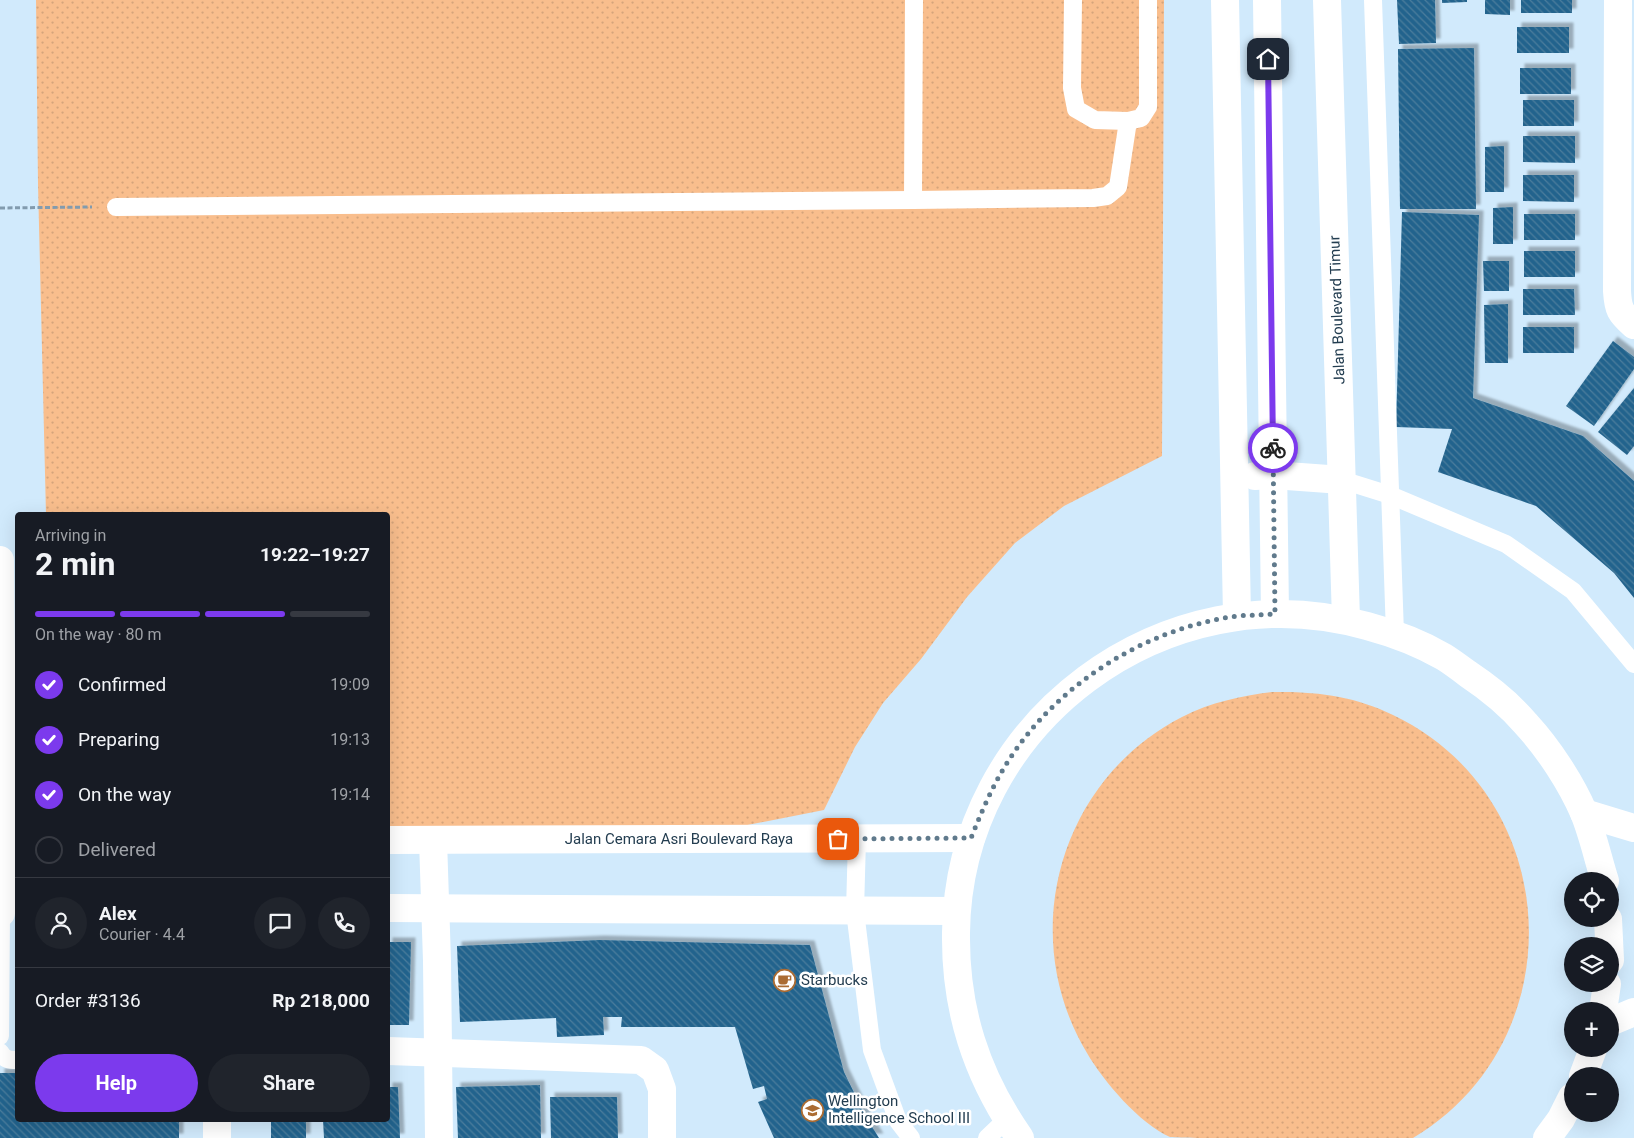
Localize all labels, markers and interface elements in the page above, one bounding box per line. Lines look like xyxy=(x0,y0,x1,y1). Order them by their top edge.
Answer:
pin xyxy=(1247,38,1289,80)
icon: home xyxy=(1254,45,1282,73)
street label: Jalan Boulevard Timur xyxy=(1325,235,1349,385)
courier xyxy=(1248,423,1298,473)
icon: bike xyxy=(1259,434,1287,462)
text: Arriving in xyxy=(35,526,106,545)
text: 19:22–19:27 xyxy=(260,543,370,566)
text: 2 min xyxy=(35,545,115,583)
text: On the way · 80 m xyxy=(35,625,162,644)
icon: check xyxy=(35,671,63,699)
text: Confirmed xyxy=(78,673,166,696)
text: 19:09 xyxy=(330,675,370,694)
icon: check xyxy=(35,726,63,754)
text: Preparing xyxy=(78,728,160,751)
text: 19:13 xyxy=(330,730,370,749)
icon: check xyxy=(35,781,63,809)
text: On the way xyxy=(78,783,171,806)
text: 19:14 xyxy=(330,785,370,804)
pin xyxy=(817,818,859,860)
icon: bag xyxy=(824,825,852,853)
street label: Jalan Cemara Asri Boulevard Raya xyxy=(565,830,793,848)
text: Delivered xyxy=(78,838,156,861)
map controls xyxy=(1564,872,1619,1122)
button: locate xyxy=(1564,872,1619,927)
button: person xyxy=(35,897,87,949)
button: chat xyxy=(254,897,306,949)
button: phone xyxy=(318,897,370,949)
text: Alex xyxy=(99,902,137,925)
text: Courier · 4.4 xyxy=(99,925,185,944)
button: layers xyxy=(1564,937,1619,992)
cafe icon: Starbucks xyxy=(773,968,797,992)
place label: Starbucks xyxy=(801,971,868,989)
text: Order #3136 xyxy=(35,989,141,1012)
text: Rp 218,000 xyxy=(272,989,370,1012)
button: + xyxy=(1564,1002,1619,1057)
button: Help xyxy=(35,1054,198,1112)
button: Share xyxy=(208,1054,370,1112)
button: − xyxy=(1564,1067,1619,1122)
place label: Wellington Intelligence School III xyxy=(828,1092,970,1127)
school or university icon: Wellington Intelligence School III xyxy=(800,1098,824,1122)

